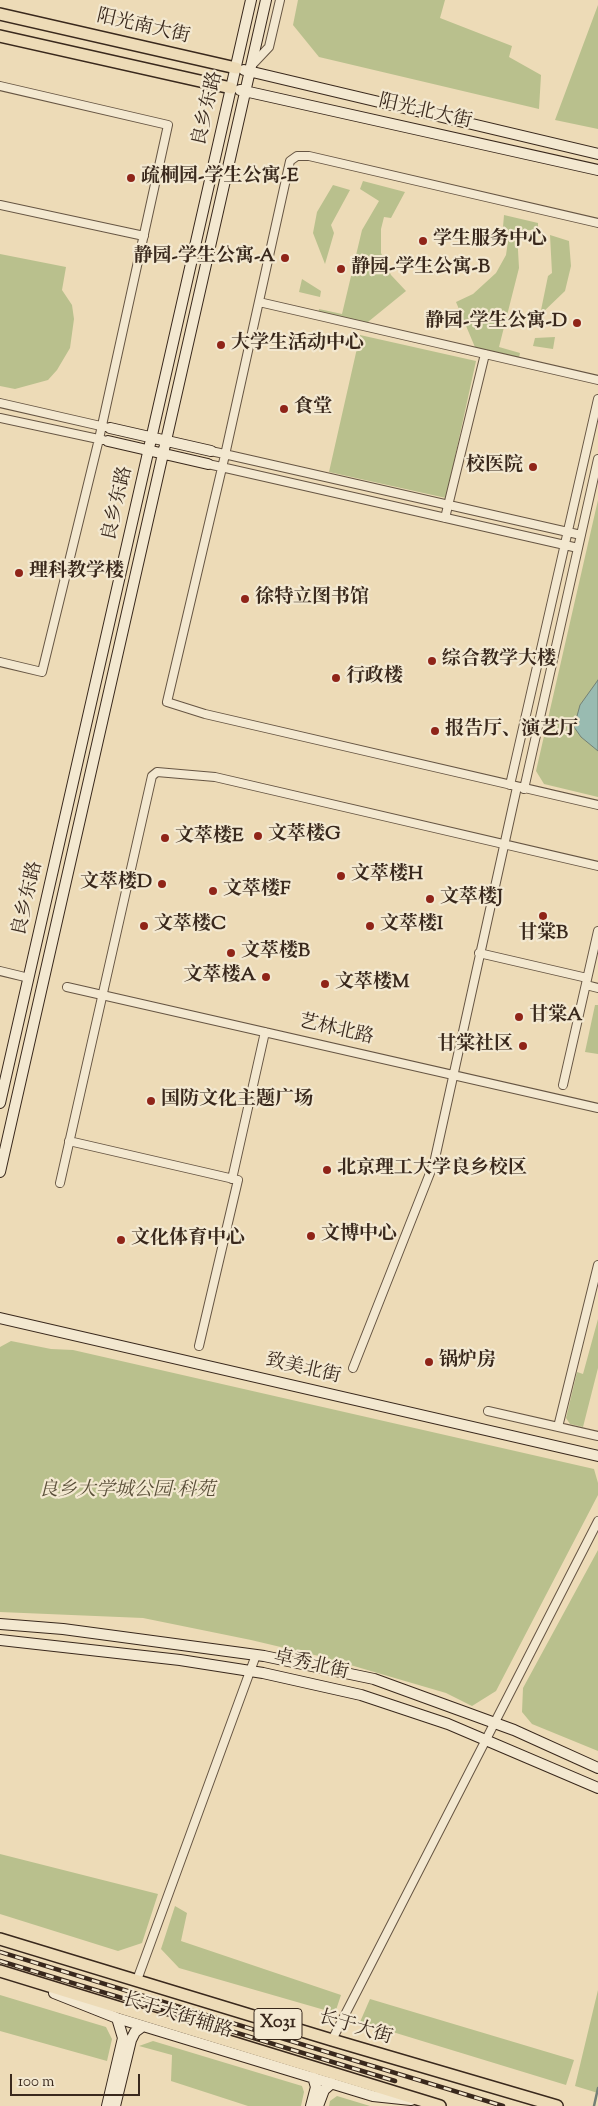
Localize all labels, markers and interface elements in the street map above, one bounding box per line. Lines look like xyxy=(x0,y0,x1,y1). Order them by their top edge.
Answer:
street label: 阳光南大街 xyxy=(94,6,192,50)
street label: 良乡东路 xyxy=(189,69,229,149)
street label: 阳光北大街 xyxy=(376,91,474,135)
place label: 疏桐园-学生公寓-E xyxy=(141,167,298,189)
marker: 疏桐园-学生公寓-E xyxy=(125,172,137,184)
place label: 学生服务中心 xyxy=(433,230,547,252)
marker: 学生服务中心 xyxy=(417,235,429,247)
place label: 静园-学生公寓-A xyxy=(134,247,275,269)
marker: 静园-学生公寓-A xyxy=(279,252,291,264)
place label: 静园-学生公寓-B xyxy=(351,258,490,280)
marker: 静园-学生公寓-B xyxy=(335,263,347,275)
place label: 静园-学生公寓-D xyxy=(425,312,567,334)
marker: 静园-学生公寓-D xyxy=(571,317,583,329)
place label: 大学生活动中心 xyxy=(231,334,364,356)
marker: 大学生活动中心 xyxy=(215,339,227,351)
place label: 食堂 xyxy=(294,398,332,420)
marker: 食堂 xyxy=(278,403,290,415)
place label: 校医院 xyxy=(466,456,523,478)
marker: 校医院 xyxy=(527,461,539,473)
street label: 良乡东路 xyxy=(99,464,139,544)
place label: 理科教学楼 xyxy=(29,562,124,584)
marker: 理科教学楼 xyxy=(13,567,25,579)
place label: 徐特立图书馆 xyxy=(255,588,369,610)
marker: 徐特立图书馆 xyxy=(239,593,251,605)
place label: 综合教学大楼 xyxy=(442,650,556,672)
marker: 综合教学大楼 xyxy=(426,655,438,667)
place label: 行政楼 xyxy=(346,667,403,689)
marker: 行政楼 xyxy=(330,672,342,684)
place label: 报告厅、演艺厅 xyxy=(445,720,578,742)
marker: 报告厅、演艺厅 xyxy=(429,725,441,737)
place label: 文萃楼G xyxy=(268,825,341,847)
place label: 文萃楼E xyxy=(175,827,243,849)
marker: 文萃楼G xyxy=(252,830,264,842)
marker: 文萃楼E xyxy=(159,832,171,844)
street label: 良乡东路 xyxy=(9,859,49,939)
place label: 文萃楼H xyxy=(351,865,423,887)
marker: 文萃楼H xyxy=(335,870,347,882)
place label: 文萃楼D xyxy=(80,873,152,895)
marker: 文萃楼D xyxy=(156,878,168,890)
place label: 文萃楼F xyxy=(223,880,291,902)
marker: 文萃楼F xyxy=(207,885,219,897)
place label: 文萃楼J xyxy=(440,888,503,910)
marker: 文萃楼J xyxy=(424,893,436,905)
marker: 甘棠B xyxy=(537,910,549,922)
place label: 文萃楼C xyxy=(154,915,226,937)
place label: 文萃楼I xyxy=(380,915,443,937)
marker: 文萃楼C xyxy=(138,920,150,932)
marker: 文萃楼I xyxy=(364,920,376,932)
place label: 甘棠B xyxy=(518,924,568,946)
place label: 文萃楼B xyxy=(241,942,310,964)
marker: 文萃楼B xyxy=(225,947,237,959)
place label: 文萃楼A xyxy=(184,966,256,988)
marker: 文萃楼A xyxy=(260,971,272,983)
place label: 文萃楼M xyxy=(335,973,409,995)
marker: 文萃楼M xyxy=(319,978,331,990)
place label: 甘棠A xyxy=(529,1006,582,1028)
street label: 艺林北路 xyxy=(296,1011,376,1051)
marker: 甘棠A xyxy=(513,1011,525,1023)
place label: 甘棠社区 xyxy=(437,1035,513,1057)
marker: 甘棠社区 xyxy=(517,1040,529,1052)
place label: 国防文化主题广场 xyxy=(161,1090,313,1112)
marker: 国防文化主题广场 xyxy=(145,1095,157,1107)
place label: 北京理工大学良乡校区 xyxy=(337,1159,527,1181)
marker: 北京理工大学良乡校区 xyxy=(321,1164,333,1176)
place label: 文博中心 xyxy=(321,1225,397,1247)
place label: 文化体育中心 xyxy=(131,1229,245,1251)
marker: 文博中心 xyxy=(305,1230,317,1242)
marker: 文化体育中心 xyxy=(115,1234,127,1246)
street label: 致美北街 xyxy=(263,1350,343,1390)
place label: 锅炉房 xyxy=(439,1351,496,1373)
marker: 锅炉房 xyxy=(423,1356,435,1368)
park label: 良乡大学城公园·科苑 xyxy=(39,1481,215,1503)
street label: 卓秀北街 xyxy=(271,1646,351,1686)
street label: 长于大街辅路 xyxy=(119,1989,235,2045)
street label: 长于大街 xyxy=(315,2007,395,2051)
road number: X031 xyxy=(254,2008,302,2040)
scale bar xyxy=(12,2064,142,2096)
text: 100 m xyxy=(18,2072,54,2093)

